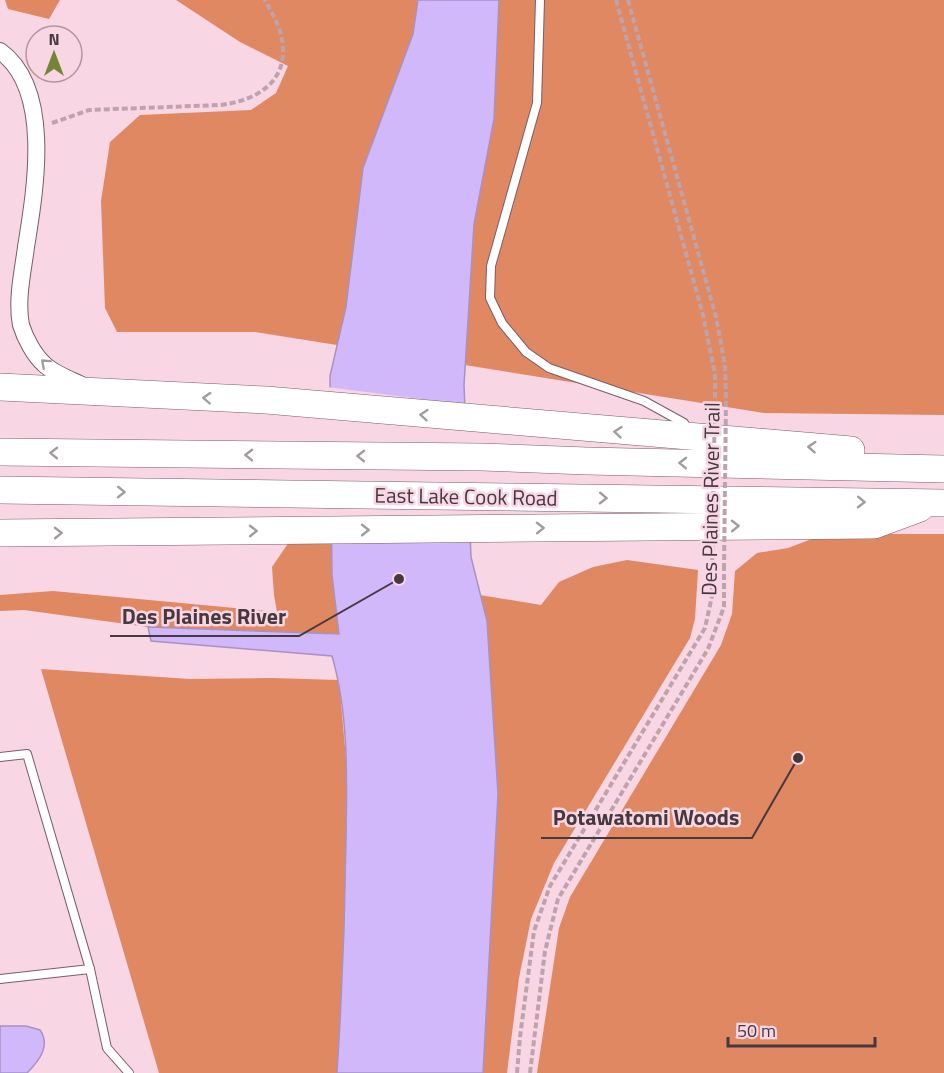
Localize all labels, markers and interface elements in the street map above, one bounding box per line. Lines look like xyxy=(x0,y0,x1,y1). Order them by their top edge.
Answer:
north arrow xyxy=(24,24,84,84)
text: N xyxy=(48,27,60,51)
one-way arrow xyxy=(41,359,52,370)
one-way arrow xyxy=(203,391,212,404)
street label: Des Plaines River Trail xyxy=(692,402,728,596)
one-way arrow xyxy=(419,409,428,422)
one-way arrow xyxy=(613,425,622,438)
one-way arrow xyxy=(808,441,817,454)
one-way arrow xyxy=(50,447,59,459)
one-way arrow xyxy=(245,449,254,461)
one-way arrow xyxy=(356,450,365,462)
one-way arrow xyxy=(679,457,688,470)
street label: East Lake Cook Road xyxy=(374,478,558,514)
one-way arrow xyxy=(117,486,126,498)
one-way arrow xyxy=(599,492,608,504)
one-way arrow xyxy=(857,496,866,508)
one-way arrow xyxy=(731,520,740,533)
one-way arrow xyxy=(536,522,545,535)
one-way arrow xyxy=(361,524,370,536)
one-way arrow xyxy=(249,525,258,537)
one-way arrow xyxy=(54,527,63,539)
callout: Des Plaines River xyxy=(110,596,299,636)
text: Des Plaines River xyxy=(122,599,286,633)
callout: Potawatomi Woods xyxy=(541,798,752,838)
text: Potawatomi Woods xyxy=(553,800,739,834)
scale bar xyxy=(728,1010,875,1048)
text: 50 m xyxy=(737,1017,776,1044)

